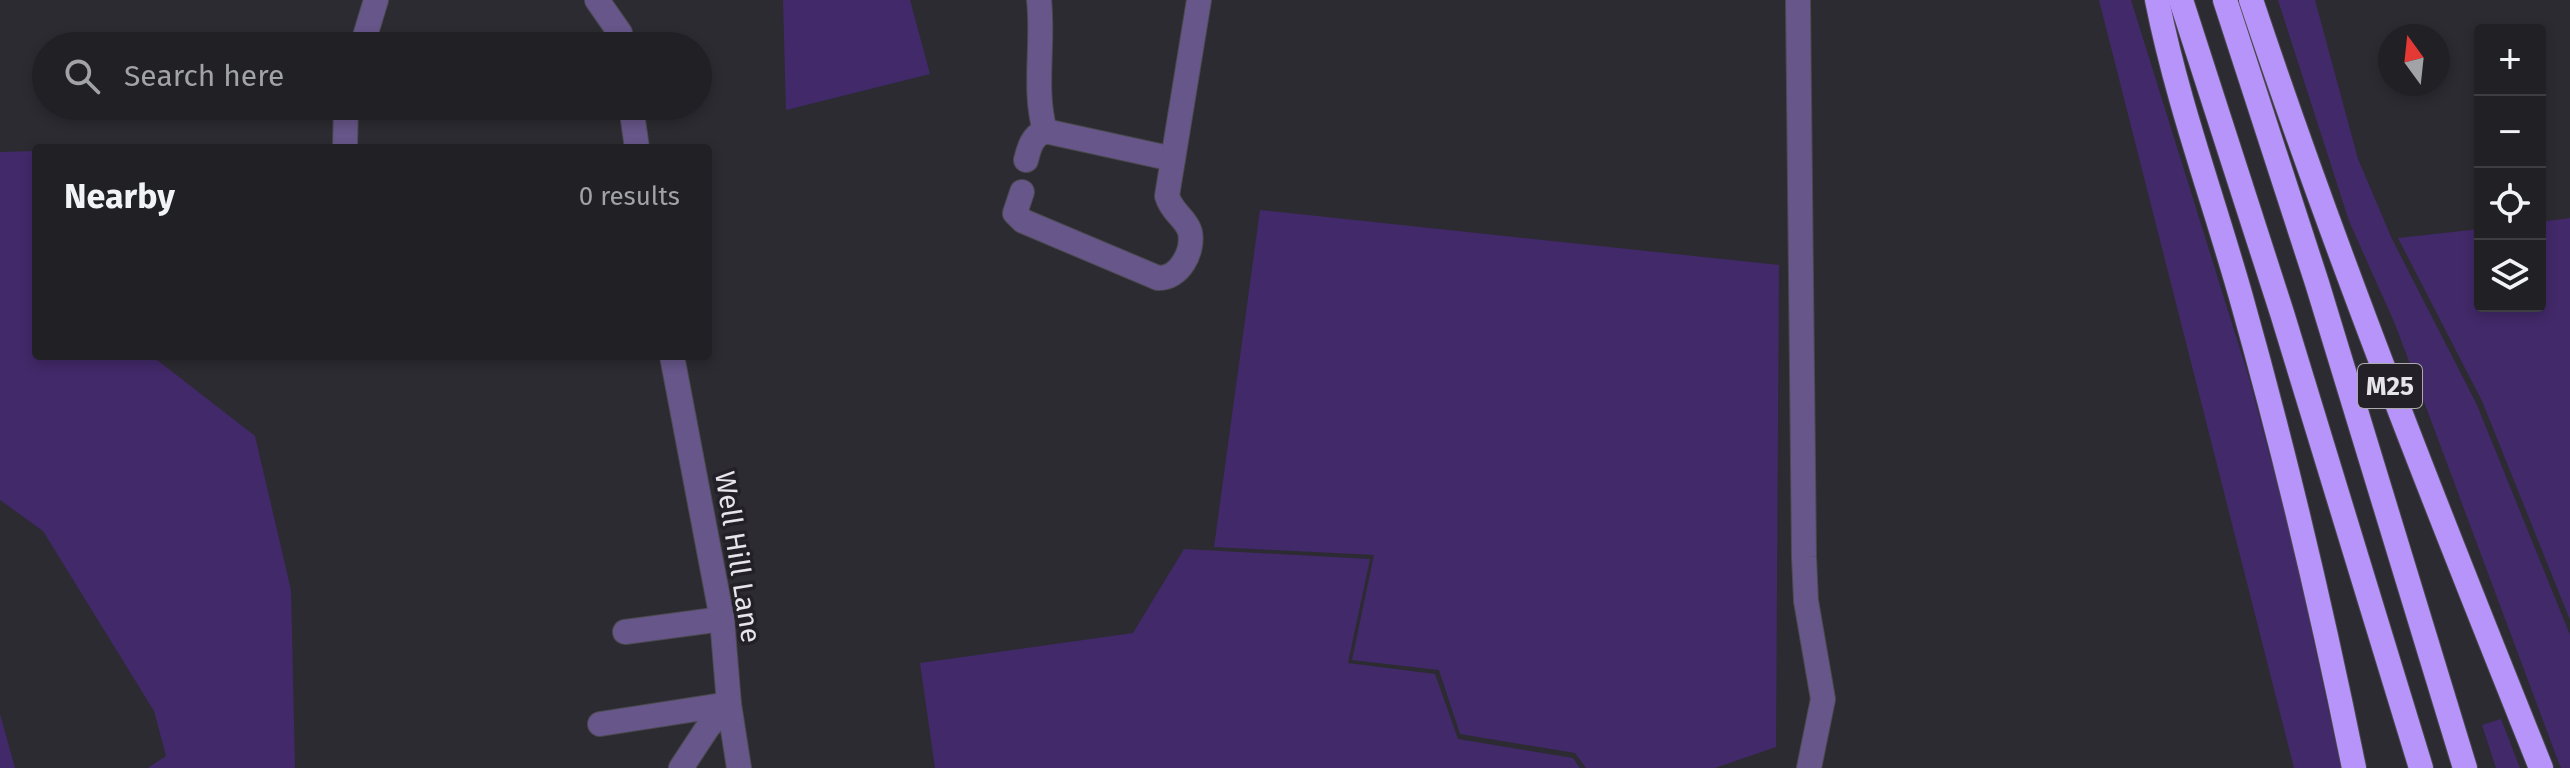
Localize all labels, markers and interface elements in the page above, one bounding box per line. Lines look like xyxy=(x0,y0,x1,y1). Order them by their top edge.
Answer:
north arrow xyxy=(2378,24,2450,96)
map controls xyxy=(2474,24,2546,312)
button: + xyxy=(2474,24,2546,96)
search box xyxy=(32,32,712,120)
icon: search xyxy=(60,54,104,98)
text: Search here xyxy=(124,58,284,94)
button: − xyxy=(2474,96,2546,168)
button: locate xyxy=(2474,168,2546,240)
text: Nearby xyxy=(64,176,175,217)
text: 0 results xyxy=(579,181,680,212)
button: layers xyxy=(2474,240,2546,312)
road number: M25 xyxy=(2358,364,2422,408)
street label: Well Hill Lane xyxy=(708,469,768,645)

